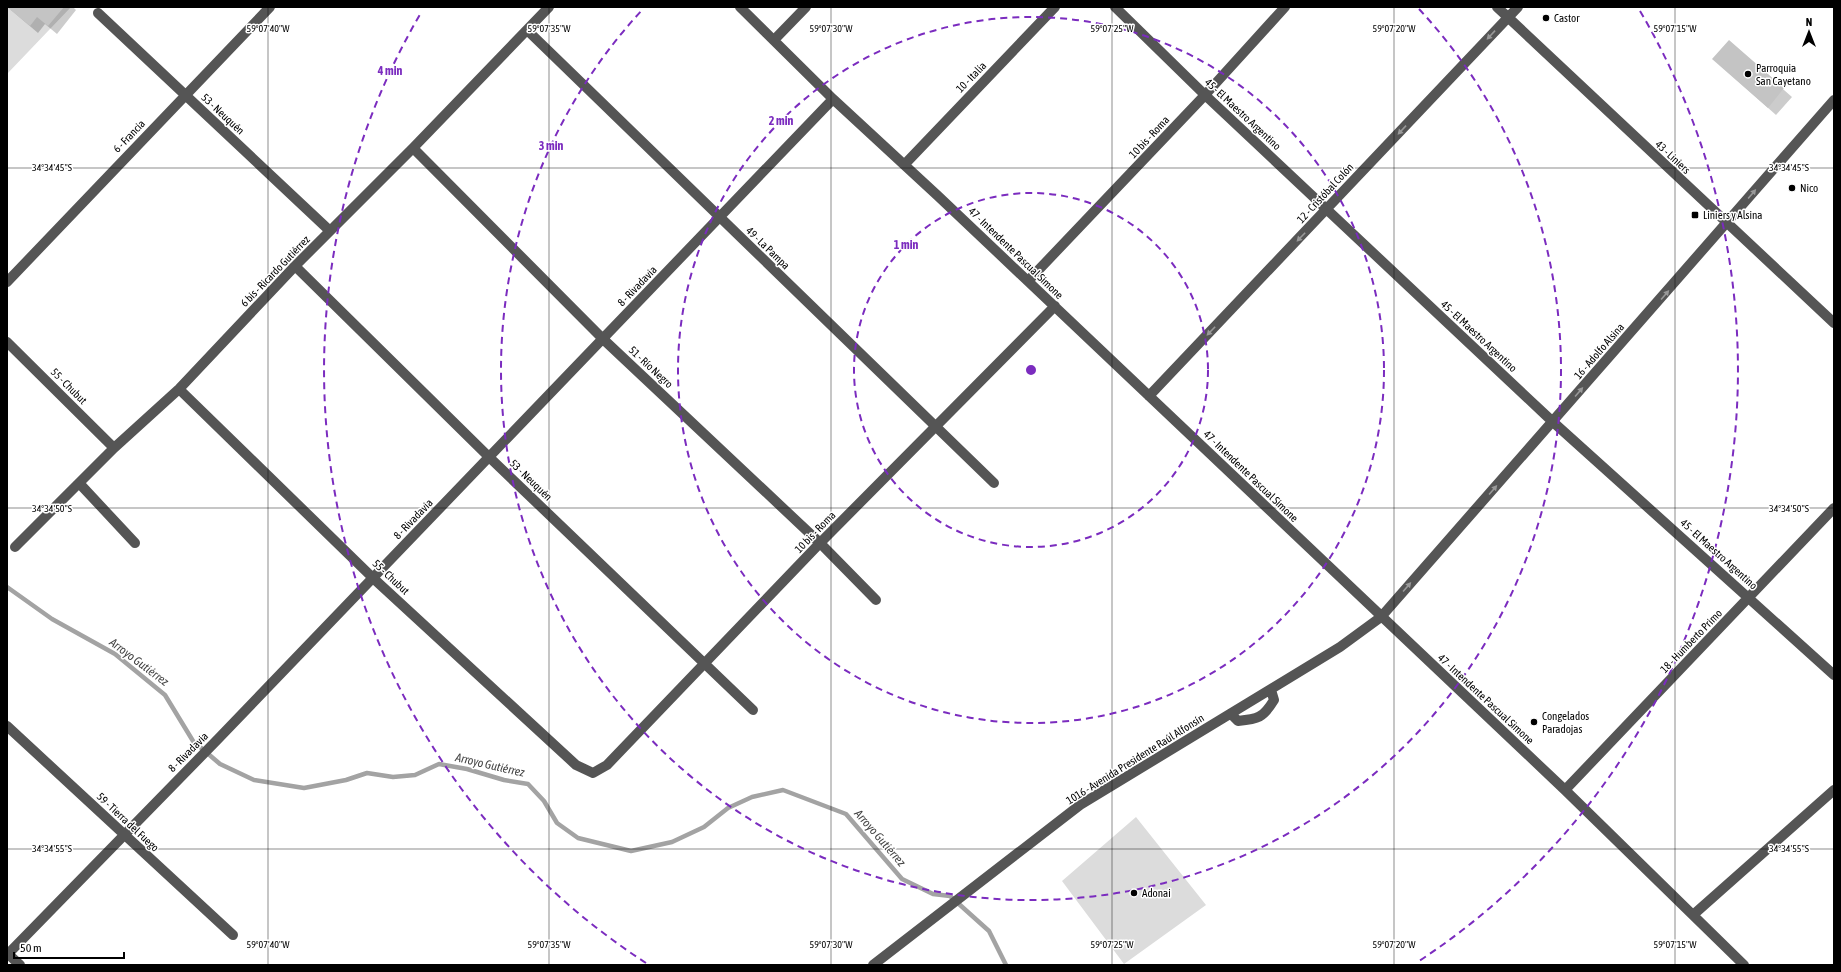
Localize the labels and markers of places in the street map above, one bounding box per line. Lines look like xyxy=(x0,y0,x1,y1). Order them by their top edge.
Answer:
place label: Castor xyxy=(1554,12,1580,24)
marker: Castor xyxy=(1541,13,1551,23)
place label: Parroquia San Cayetano xyxy=(1756,62,1811,87)
marker: Parroquia San Cayetano xyxy=(1743,69,1753,79)
place label: Nico xyxy=(1800,182,1818,194)
marker: Nico xyxy=(1787,183,1797,193)
place label: Liniers y Alsina xyxy=(1703,209,1763,221)
marker: Liniers y Alsina xyxy=(1690,210,1700,220)
centre of rings xyxy=(1024,363,1038,377)
place label: Congelados Paradojas xyxy=(1542,710,1589,735)
marker: Congelados Paradojas xyxy=(1529,717,1539,727)
place label: Adonai xyxy=(1142,887,1171,899)
marker: Adonai xyxy=(1129,888,1139,898)

